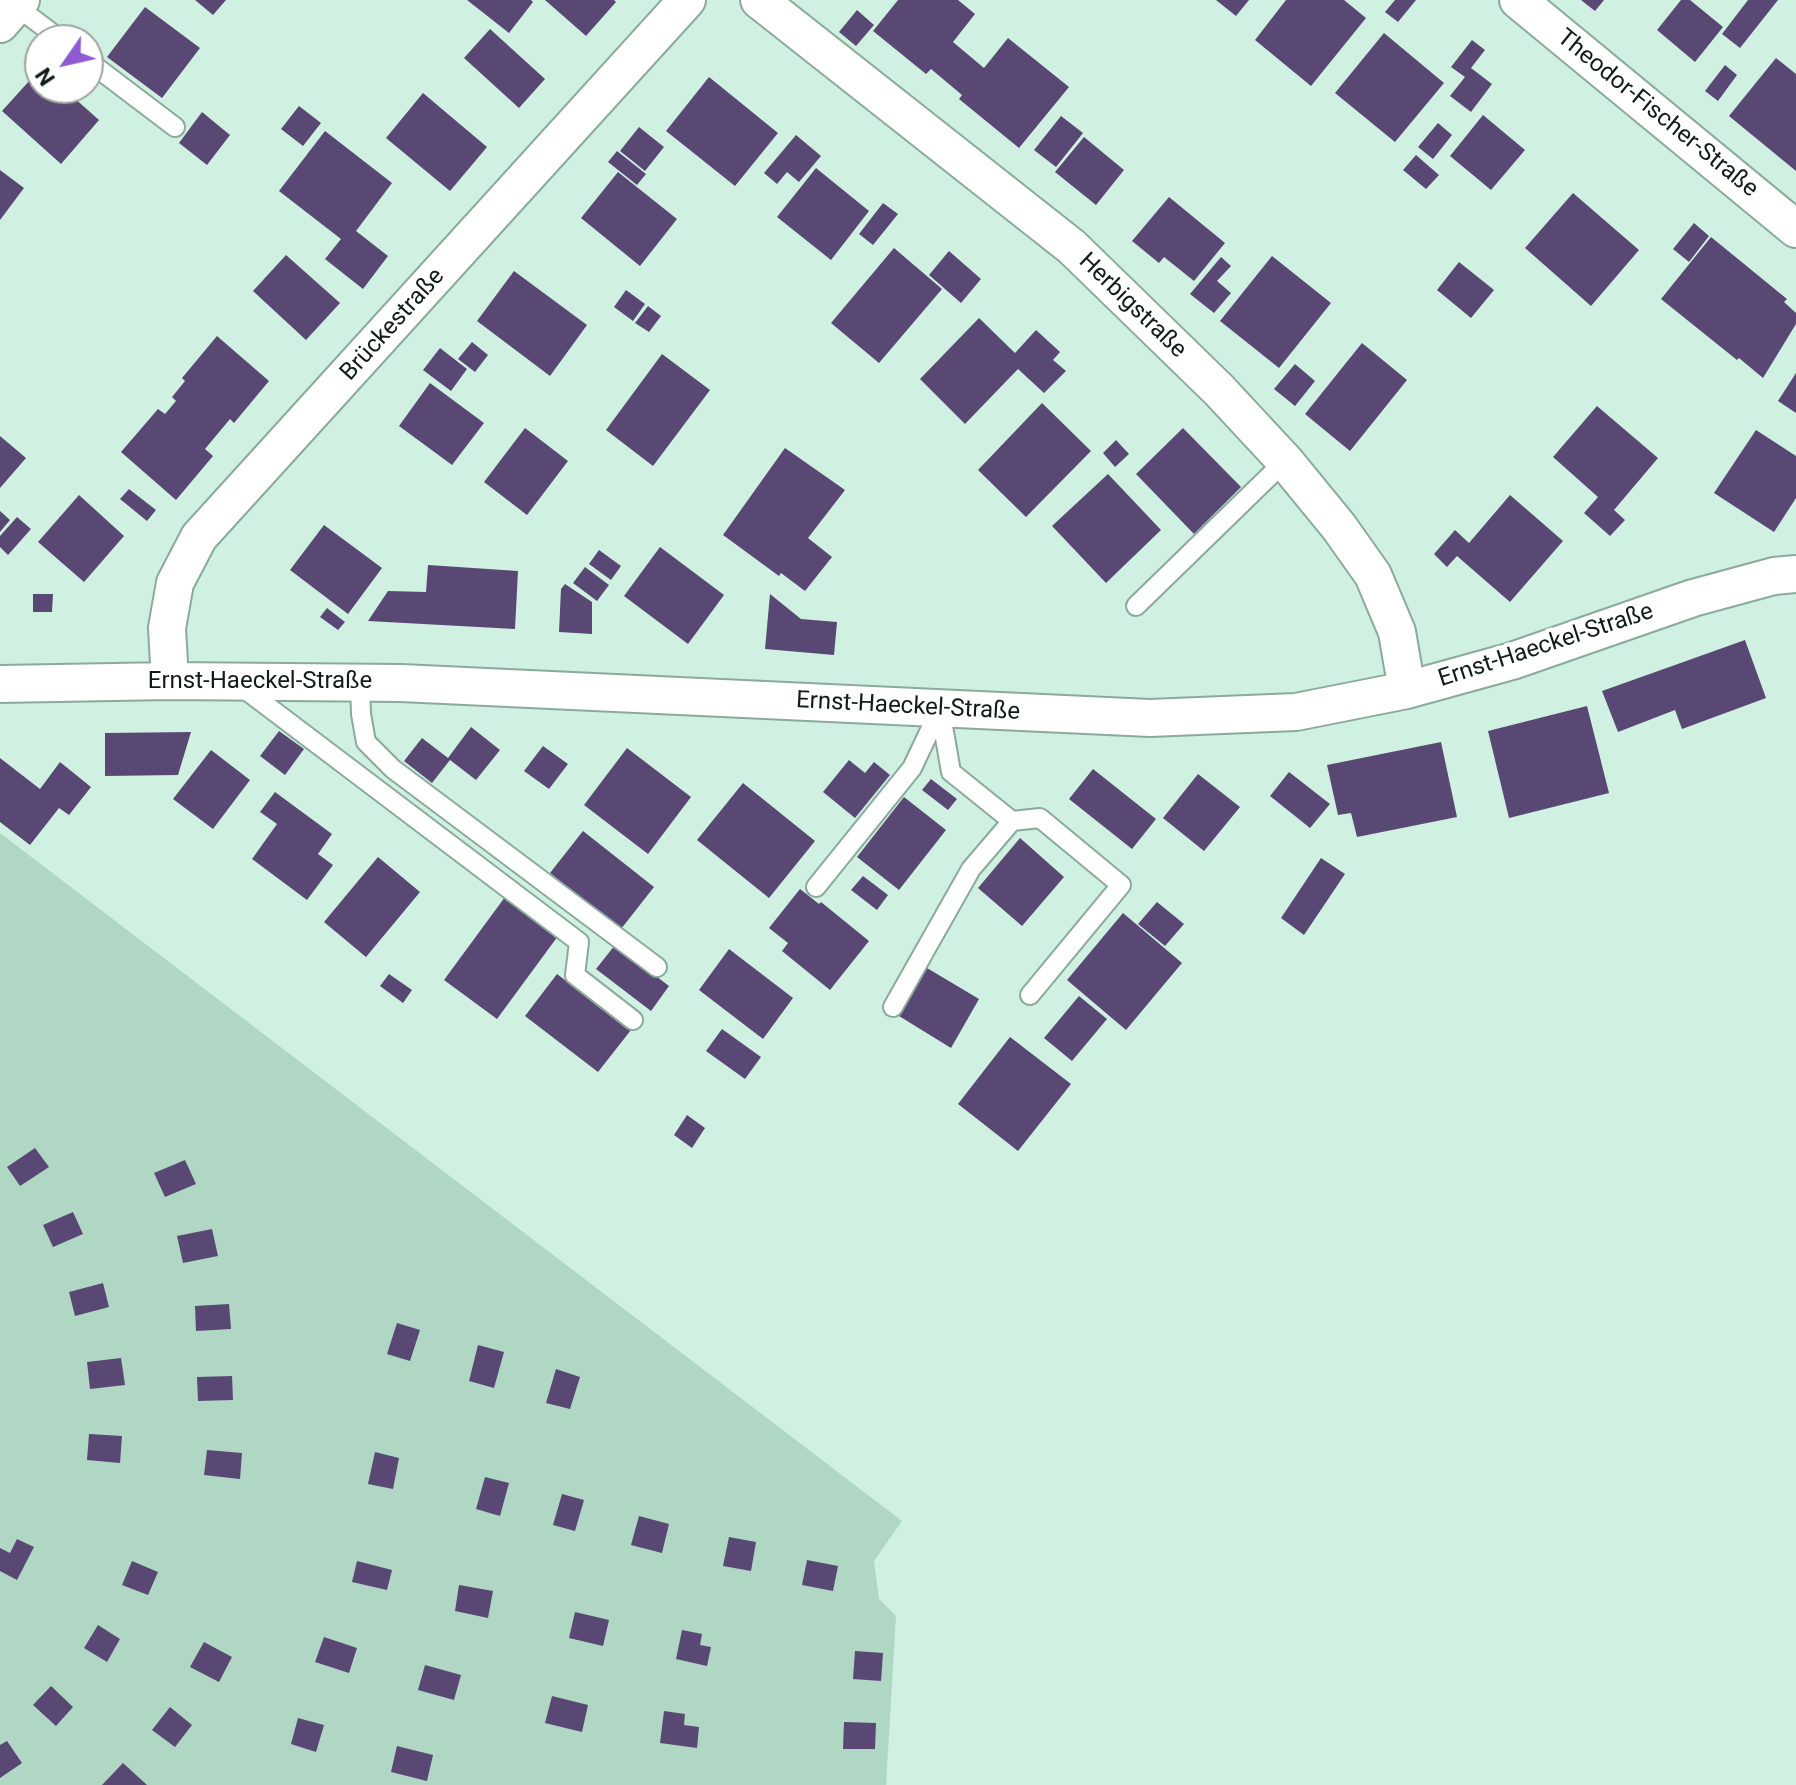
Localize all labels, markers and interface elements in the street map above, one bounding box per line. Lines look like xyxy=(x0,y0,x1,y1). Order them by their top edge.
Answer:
north arrow xyxy=(24,24,104,104)
street label: Theodor-Fischer-Straße xyxy=(1551,24,1763,204)
text: N xyxy=(31,63,60,90)
street label: Herbigstraße xyxy=(1072,247,1192,365)
street label: Brückestraße xyxy=(335,263,451,387)
street label: Ernst-Haeckel-Straße xyxy=(1435,598,1657,694)
street label: Ernst-Haeckel-Straße xyxy=(148,668,372,696)
street label: Ernst-Haeckel-Straße xyxy=(795,687,1021,727)

